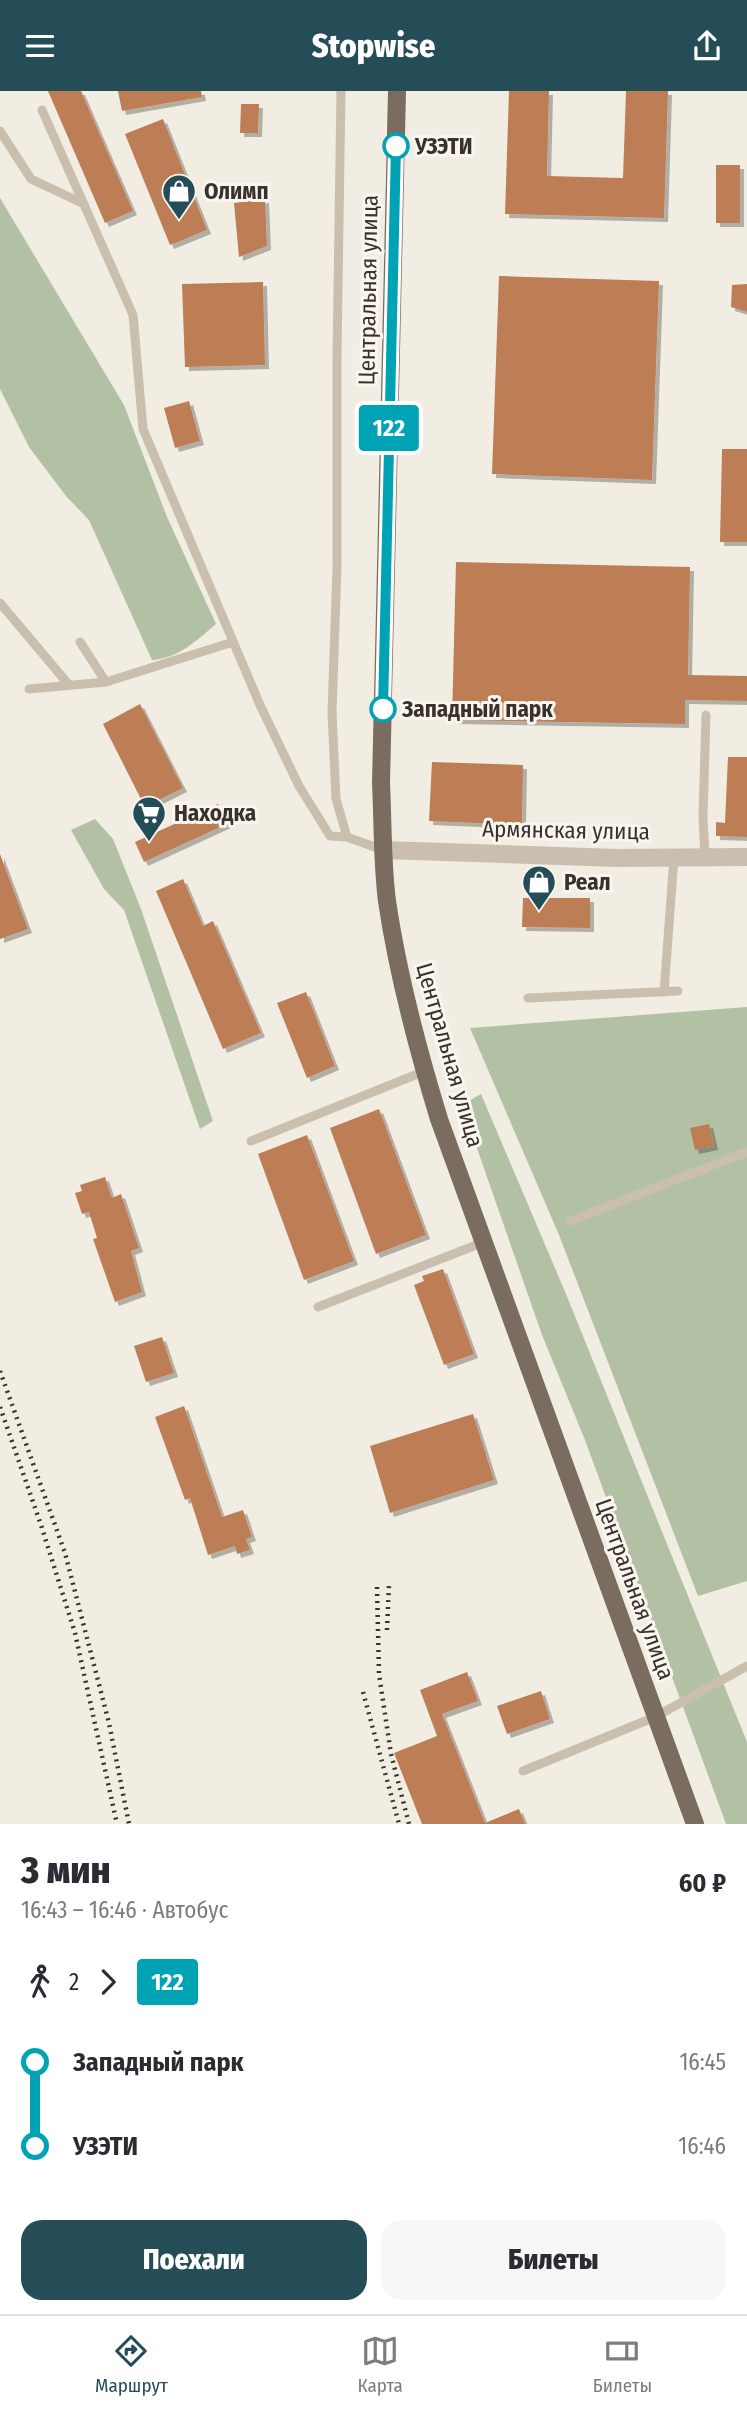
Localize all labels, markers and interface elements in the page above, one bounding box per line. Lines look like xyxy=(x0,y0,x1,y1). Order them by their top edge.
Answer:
icon: menu xyxy=(21,27,59,65)
text: Stopwise xyxy=(312,27,435,65)
icon: share xyxy=(688,27,726,65)
place label: УЗЭТИ xyxy=(414,132,473,160)
marker: УЗЭТИ xyxy=(383,133,409,159)
shop icon: Олимп xyxy=(160,172,198,221)
place label: Олимп xyxy=(204,177,269,205)
street label: Центральная улица xyxy=(352,194,384,386)
line badge: 122 xyxy=(349,405,429,451)
text: 122 xyxy=(373,414,405,442)
place label: Западный парк xyxy=(401,695,553,723)
marker: Западный парк xyxy=(370,696,396,722)
supermarket icon: Находка xyxy=(130,794,168,843)
place label: Находка xyxy=(174,799,256,827)
street label: Армянская улица xyxy=(482,815,650,845)
shop icon: Реал xyxy=(520,863,558,912)
place label: Реал xyxy=(564,868,611,896)
street label: Центральная улица xyxy=(410,960,490,1150)
street label: Центральная улица xyxy=(589,1495,681,1683)
text: 3 мин xyxy=(21,1847,111,1893)
text: 60 ₽ xyxy=(679,1868,726,1899)
text: 16:43 – 16:46 · Автобус xyxy=(21,1896,228,1924)
icon: walk xyxy=(21,1963,59,2001)
icon: forward xyxy=(89,1963,127,2001)
text: 2 xyxy=(69,1968,79,1996)
text: 122 xyxy=(151,1968,184,1996)
text: Западный парк xyxy=(73,2047,244,2078)
text: 16:45 xyxy=(679,2048,726,2076)
text: УЗЭТИ xyxy=(73,2131,138,2162)
text: 16:46 xyxy=(678,2132,726,2160)
button: Поехали xyxy=(21,2220,367,2300)
button: Билеты xyxy=(381,2220,726,2300)
tab: Маршрут xyxy=(95,2332,168,2397)
tab: Карта xyxy=(358,2332,403,2397)
tab: Билеты xyxy=(593,2332,652,2397)

